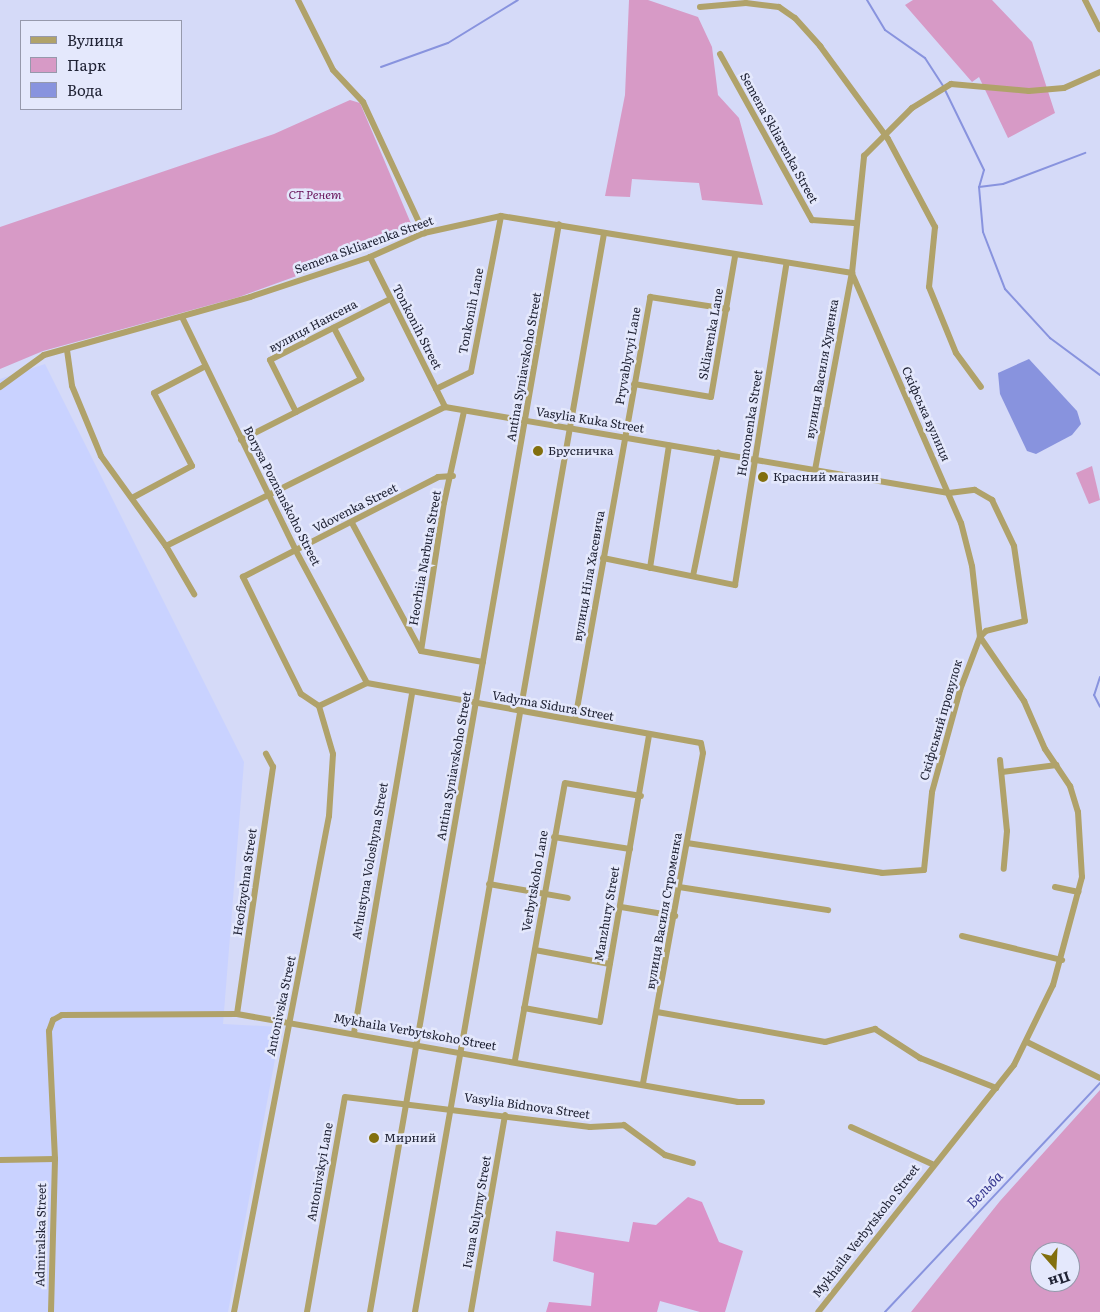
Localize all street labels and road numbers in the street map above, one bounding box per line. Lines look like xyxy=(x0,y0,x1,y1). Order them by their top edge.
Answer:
street label: Semena Skliarenka Street xyxy=(737,70,821,206)
street label: Semena Skliarenka Street xyxy=(293,213,435,277)
street label: Tonkonih Lane xyxy=(456,267,486,355)
street label: Tonkonih Street xyxy=(389,282,445,372)
street label: Skliarenka Lane xyxy=(696,287,726,381)
street label: Antina Syniavskoho Street xyxy=(504,291,544,443)
street label: вулиця Нансена xyxy=(266,297,360,355)
street label: вулиця Василя Худенка xyxy=(803,298,841,440)
street label: Pryvablyvyi Lane xyxy=(612,306,644,406)
street label: Скіфська вулиця xyxy=(899,364,953,464)
street label: Homonenka Street xyxy=(734,369,766,477)
street label: Vasylia Kuka Street xyxy=(535,404,645,436)
street label: Borysa Poznanskoho Street xyxy=(240,424,324,568)
street label: Vdovenka Street xyxy=(310,480,400,536)
street label: Heorhiia Narbuta Street xyxy=(406,489,444,627)
street label: вулиця Ніла Хасевича xyxy=(570,509,608,643)
street label: Скіфський провулок xyxy=(917,658,965,782)
street label: Vadyma Sidura Street xyxy=(491,688,615,724)
street label: Antina Syniavskoho Street xyxy=(434,690,474,842)
street label: Avhustyna Voloshyna Street xyxy=(349,781,391,941)
street label: Heofizychna Street xyxy=(230,827,260,937)
street label: Verbytskoho Lane xyxy=(519,829,551,933)
street label: вулиця Василя Строменка xyxy=(643,832,685,990)
street label: Manzhury Street xyxy=(592,865,622,963)
street label: Antonivska Street xyxy=(263,955,299,1057)
street label: Mykhaila Verbytskoho Street xyxy=(332,1011,498,1053)
street label: Vasylia Bidnova Street xyxy=(463,1090,591,1122)
street label: Antonivskyi Lane xyxy=(304,1121,336,1223)
street label: Ivana Sulymy Street xyxy=(460,1154,494,1270)
street label: Mykhaila Verbytskoho Street xyxy=(809,1161,923,1301)
street label: Admiralska Street xyxy=(33,1183,49,1287)

